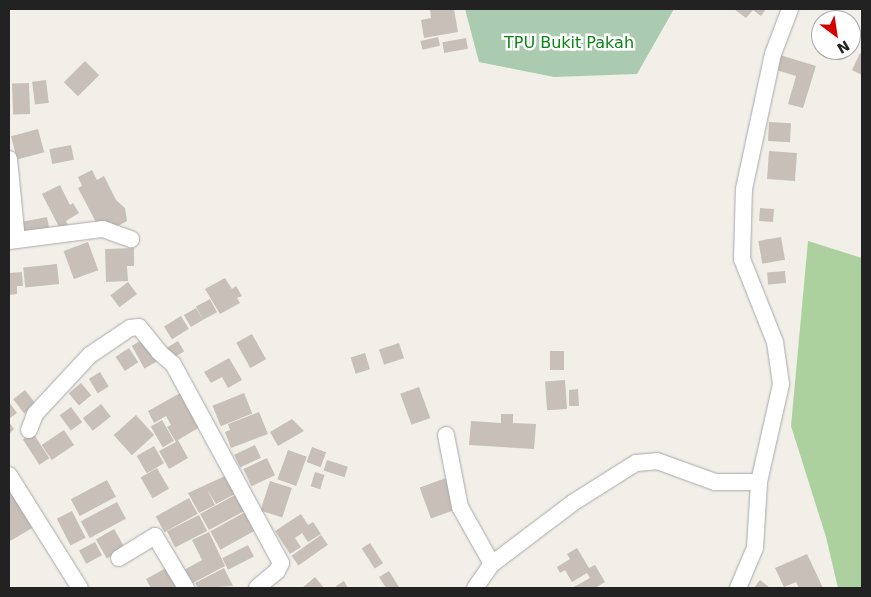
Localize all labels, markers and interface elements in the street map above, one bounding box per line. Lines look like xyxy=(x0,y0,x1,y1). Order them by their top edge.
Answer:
north arrow xyxy=(811,10,861,60)
park label: TPU Bukit Pakah xyxy=(504,33,634,53)
text: N xyxy=(834,37,852,57)

